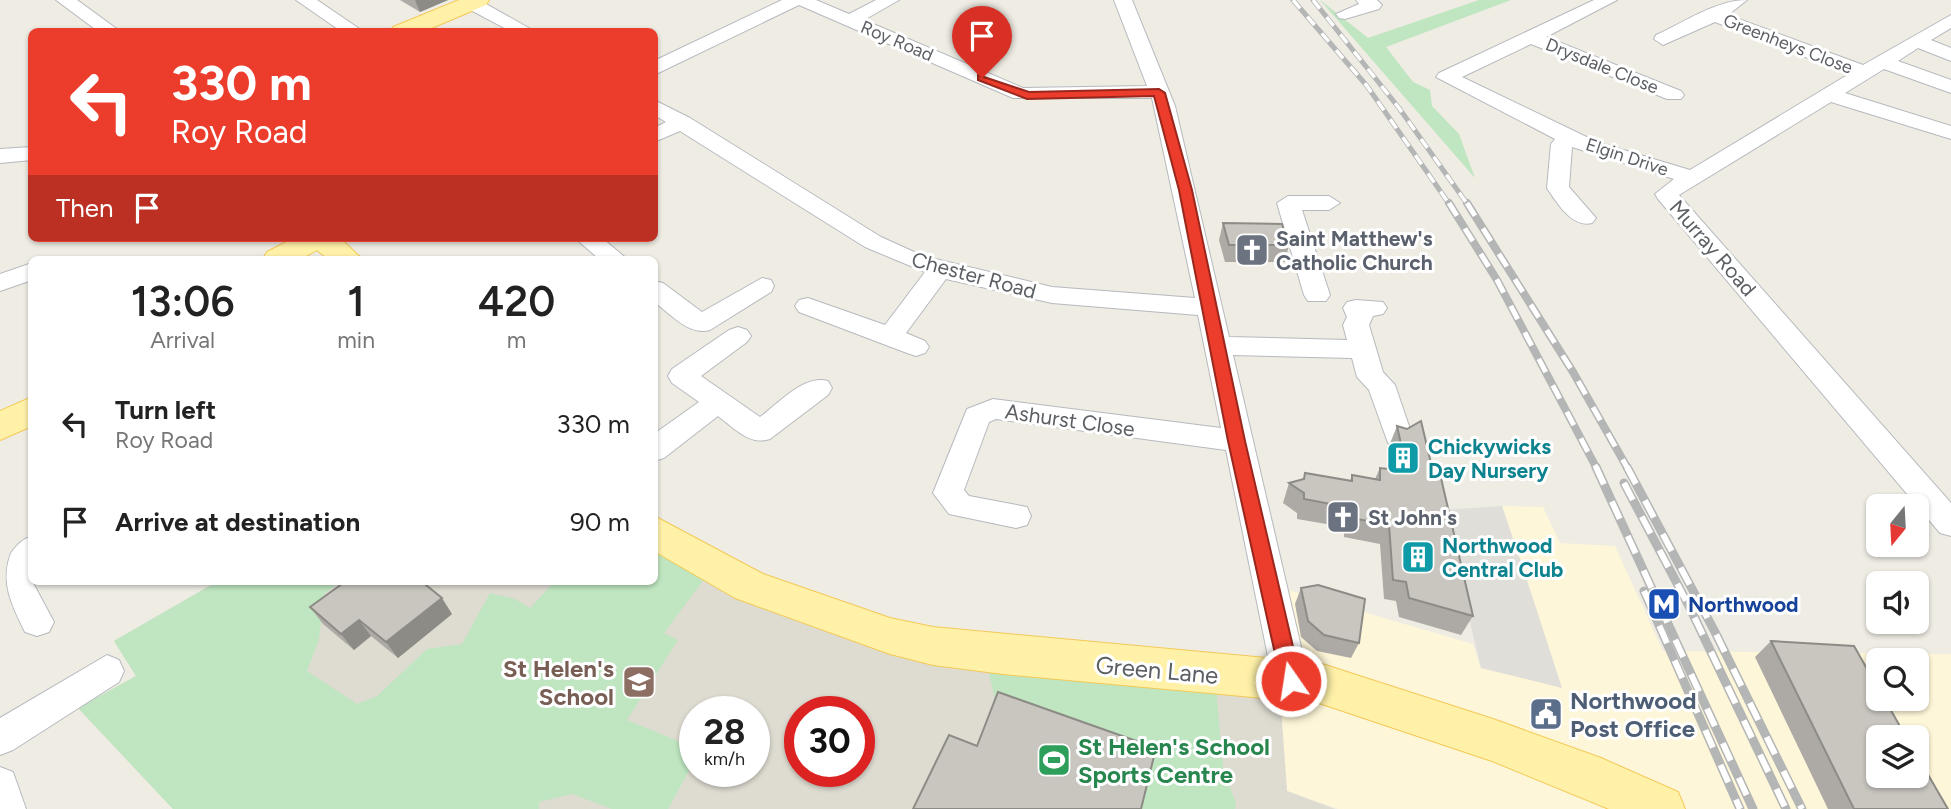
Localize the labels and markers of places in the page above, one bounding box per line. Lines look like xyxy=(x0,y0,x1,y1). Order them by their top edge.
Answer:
pin xyxy=(952,6,1012,78)
place label: Saint Matthew's Catholic Church xyxy=(1276,226,1433,275)
church icon: Saint Matthew's Catholic Church xyxy=(1233,231,1271,269)
place label: Chickywicks Day Nursery xyxy=(1428,434,1551,483)
building icon: Chickywicks Day Nursery xyxy=(1384,439,1422,477)
church icon: St John's xyxy=(1324,498,1362,536)
place label: St John's xyxy=(1368,505,1457,530)
place label: Northwood Central Club xyxy=(1442,533,1563,582)
building icon: Northwood Central Club xyxy=(1399,538,1437,576)
metro station icon: Northwood xyxy=(1645,585,1683,623)
place label: Northwood xyxy=(1688,592,1799,617)
place label: St Helen's School xyxy=(503,654,614,711)
school or university icon: St Helen's School xyxy=(620,663,658,701)
place label: Northwood Post Office xyxy=(1570,686,1696,743)
public building icon: Northwood Post Office xyxy=(1527,695,1565,733)
place label: St Helen's School Sports Centre xyxy=(1078,732,1270,789)
sports icon: St Helen's School Sports Centre xyxy=(1035,741,1073,779)

